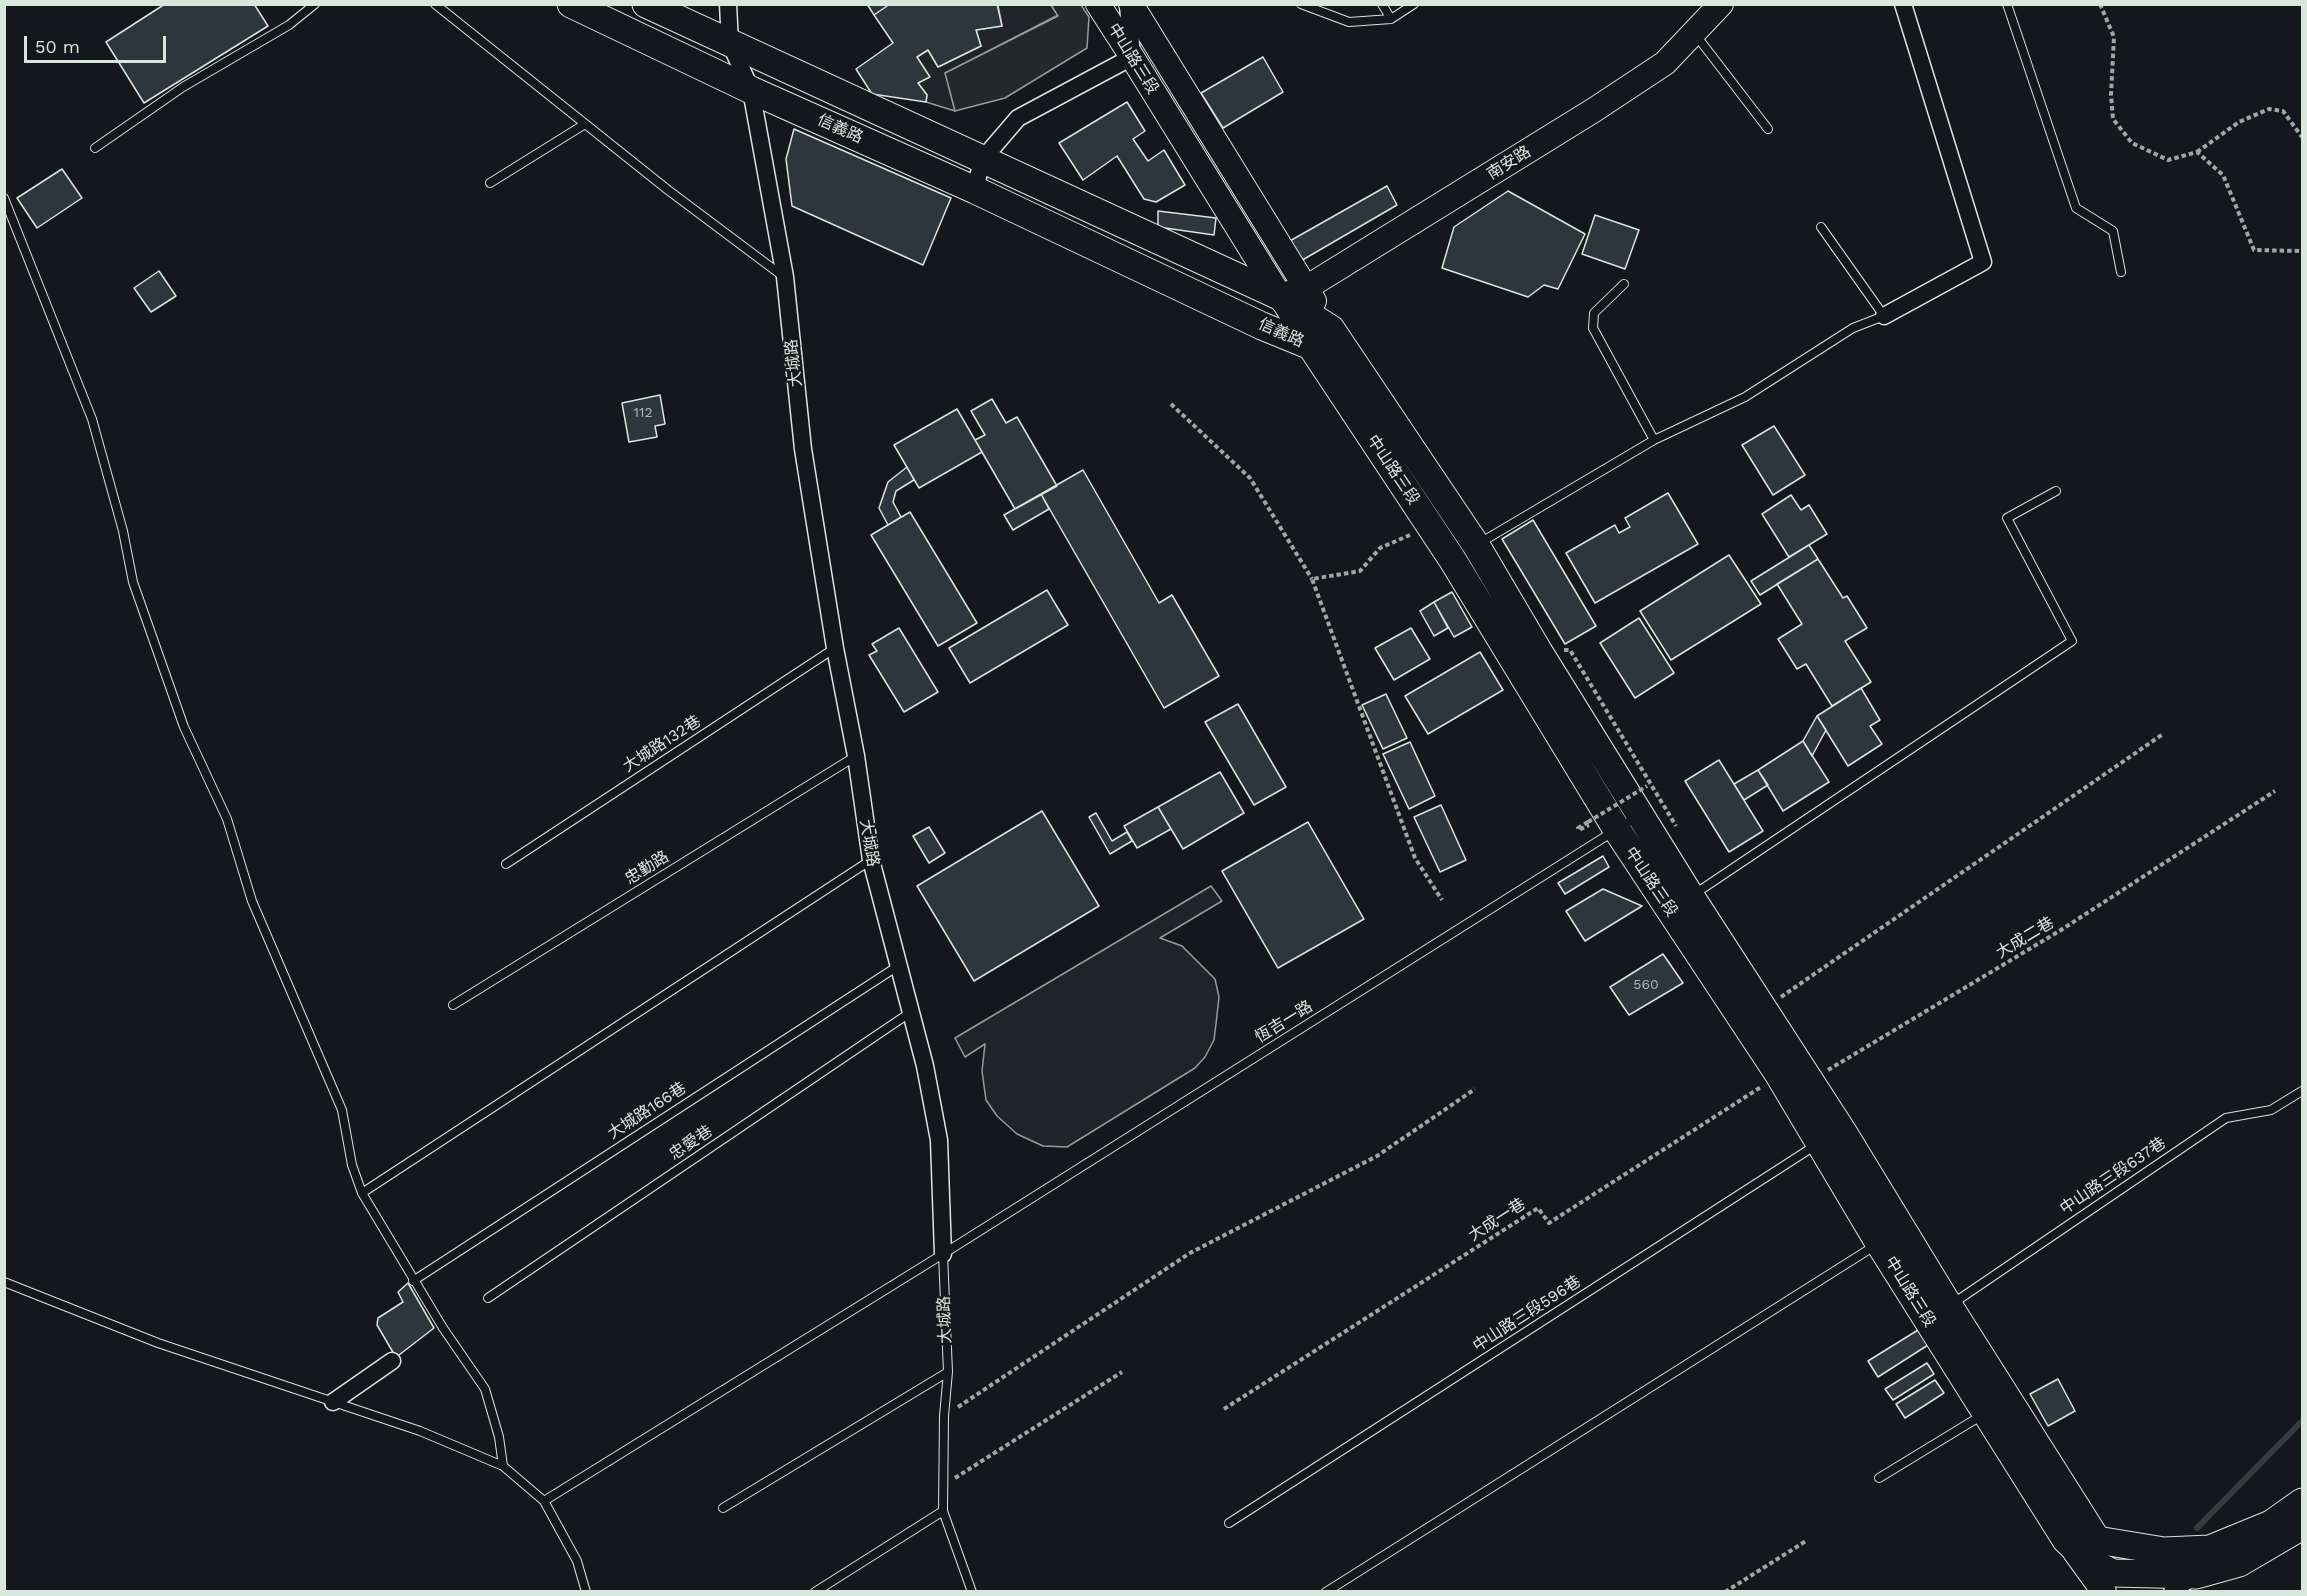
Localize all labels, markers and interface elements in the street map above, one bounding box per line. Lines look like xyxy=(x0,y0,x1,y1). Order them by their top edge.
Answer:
street label: 中山路三段 xyxy=(1104,20,1162,98)
scale bar xyxy=(27,24,170,62)
text: 50 m xyxy=(35,36,80,57)
street label: 信義路 xyxy=(814,110,866,148)
street label: 南安路 xyxy=(1484,142,1534,184)
street label: 信義路 xyxy=(1255,314,1307,352)
street label: 大城路 xyxy=(782,338,806,388)
house number: 112 xyxy=(633,405,653,421)
street label: 中山路三段 xyxy=(1363,431,1423,509)
street label: 大城路132巷 xyxy=(619,712,705,776)
street label: 大城路 xyxy=(855,818,883,868)
street label: 中山路三段 xyxy=(1621,843,1681,921)
street label: 忠勤路 xyxy=(622,847,672,889)
street label: 大成二巷 xyxy=(1993,913,2057,963)
house number: 560 xyxy=(1633,977,1659,993)
street label: 恆吉一路 xyxy=(1252,997,1316,1047)
street label: 大城路166巷 xyxy=(604,1079,690,1143)
street label: 忠愛巷 xyxy=(666,1122,716,1164)
street label: 中山路三段637巷 xyxy=(2056,1134,2170,1218)
street label: 大成一巷 xyxy=(1465,1195,1529,1245)
street label: 中山路三段 xyxy=(1881,1253,1939,1331)
street label: 中山路三段596巷 xyxy=(1469,1272,1585,1356)
street label: 大城路 xyxy=(935,1296,955,1344)

